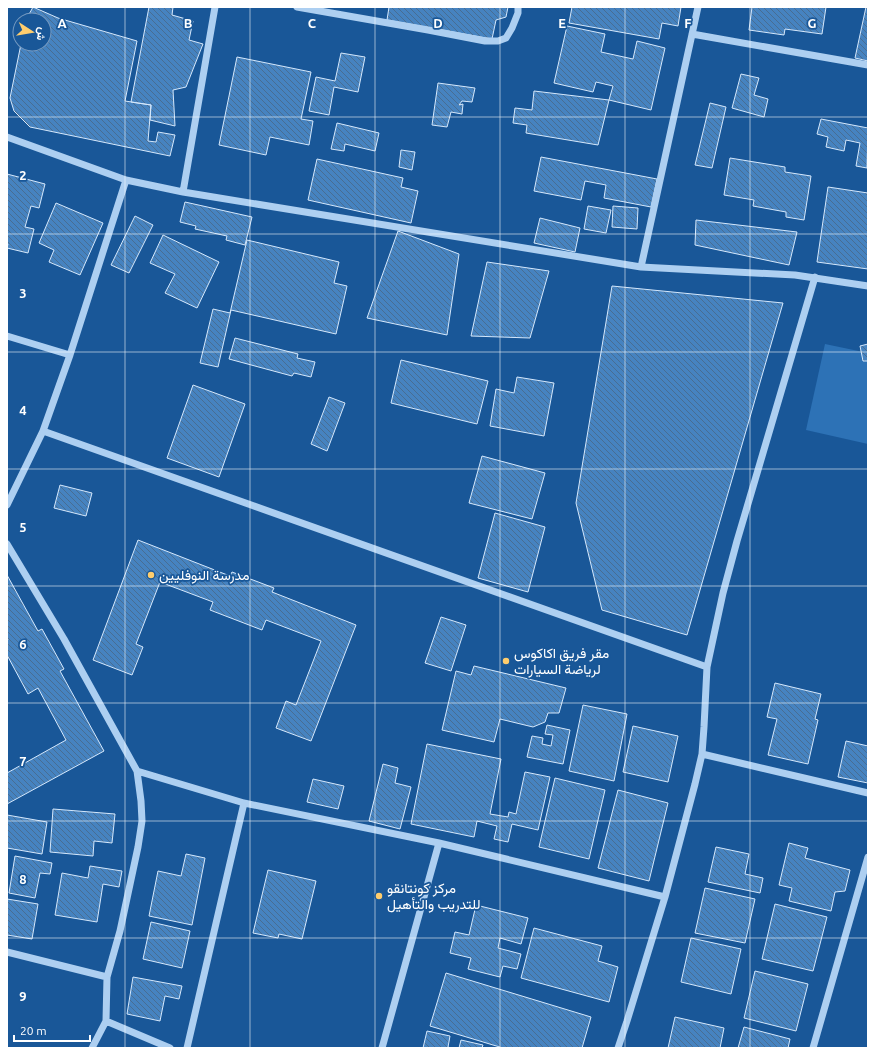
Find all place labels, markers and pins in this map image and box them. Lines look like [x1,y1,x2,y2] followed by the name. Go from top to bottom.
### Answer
[159,567,249,584] place label: مدرسة النوفليين
[146,570,156,580] marker: مدرسة النوفليين
[514,645,609,678] place label: مقر فريق اكاكوس لرياضة السيارات
[501,656,511,666] marker: مقر فريق اكاكوس لرياضة السيارات
[387,880,481,913] place label: مركز كونتانقو للتدريب والتأهيل
[374,891,384,901] marker: مركز كونتانقو للتدريب والتأهيل

